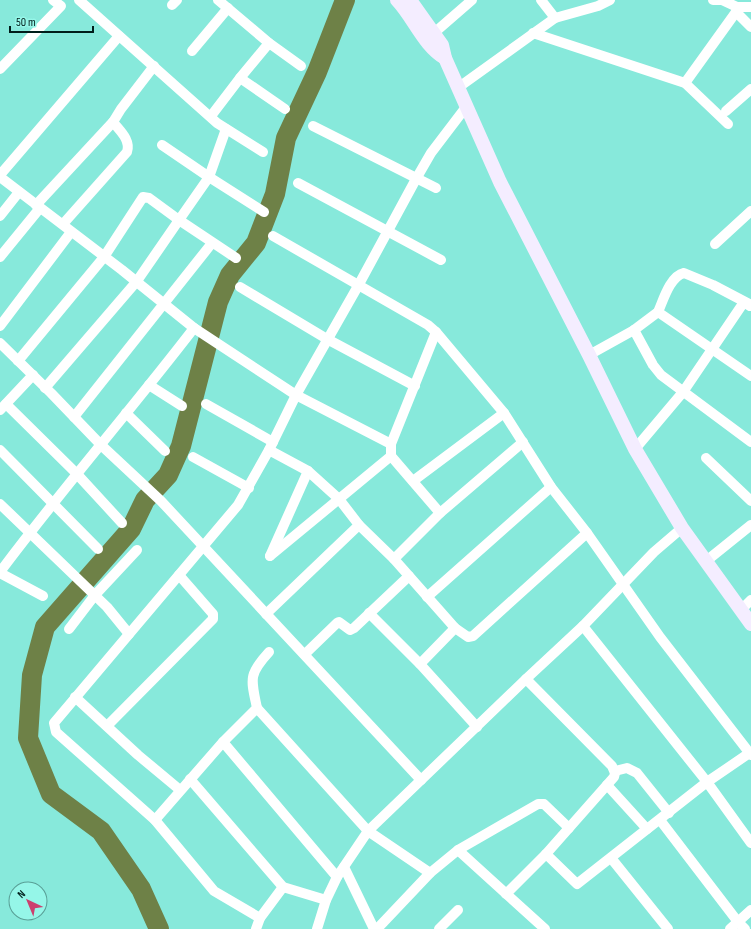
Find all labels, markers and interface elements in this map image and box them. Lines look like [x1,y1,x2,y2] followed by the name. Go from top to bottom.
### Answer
[10,8,93,34] scale bar
[16,15,36,30] text: 50 m
[8,881,48,921] north arrow
[15,887,28,901] text: N

